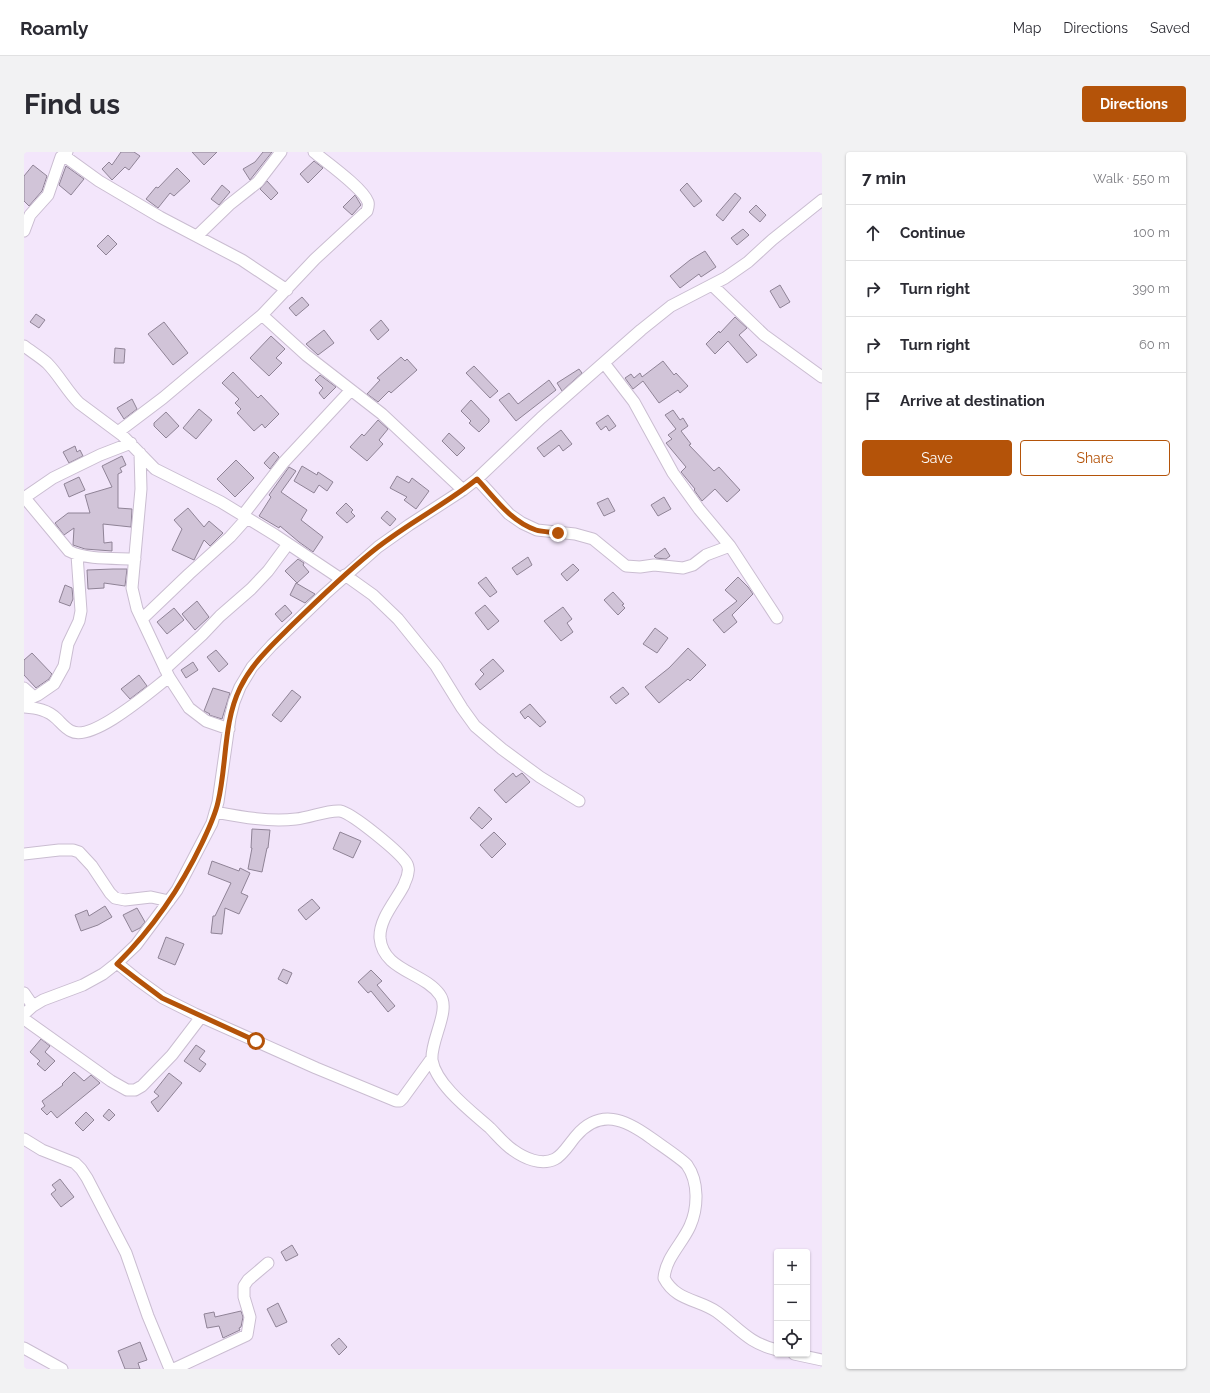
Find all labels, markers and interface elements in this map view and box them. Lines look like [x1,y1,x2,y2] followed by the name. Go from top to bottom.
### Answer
[20,17,88,39] text: Roamly
[1013,20,1041,36] text: Map
[1063,20,1128,36] text: Directions
[1150,20,1190,36] text: Saved
[1082,86,1186,122] button: Directions
[24,88,120,121] text: Find us
[862,168,906,188] text: 7 min
[1093,171,1170,186] text: Walk · 550 m
[862,222,884,244] icon: ahead
[900,224,965,242] text: Continue
[1133,225,1170,240] text: 100 m
[862,278,884,300] icon: right
[900,280,970,298] text: Turn right
[1132,281,1170,296] text: 390 m
[862,334,884,356] icon: right
[900,336,970,354] text: Turn right
[1139,337,1170,352] text: 60 m
[862,390,884,412] icon: arrive
[900,392,1045,410] text: Arrive at destination
[862,440,1012,476] button: Save
[1020,440,1170,476] button: Share
[549,524,567,542] route end
[247,1032,265,1050] route start
[774,1249,810,1357] map controls
[774,1249,810,1285] button: +
[774,1285,810,1321] button: −
[774,1321,810,1357] button: locate

